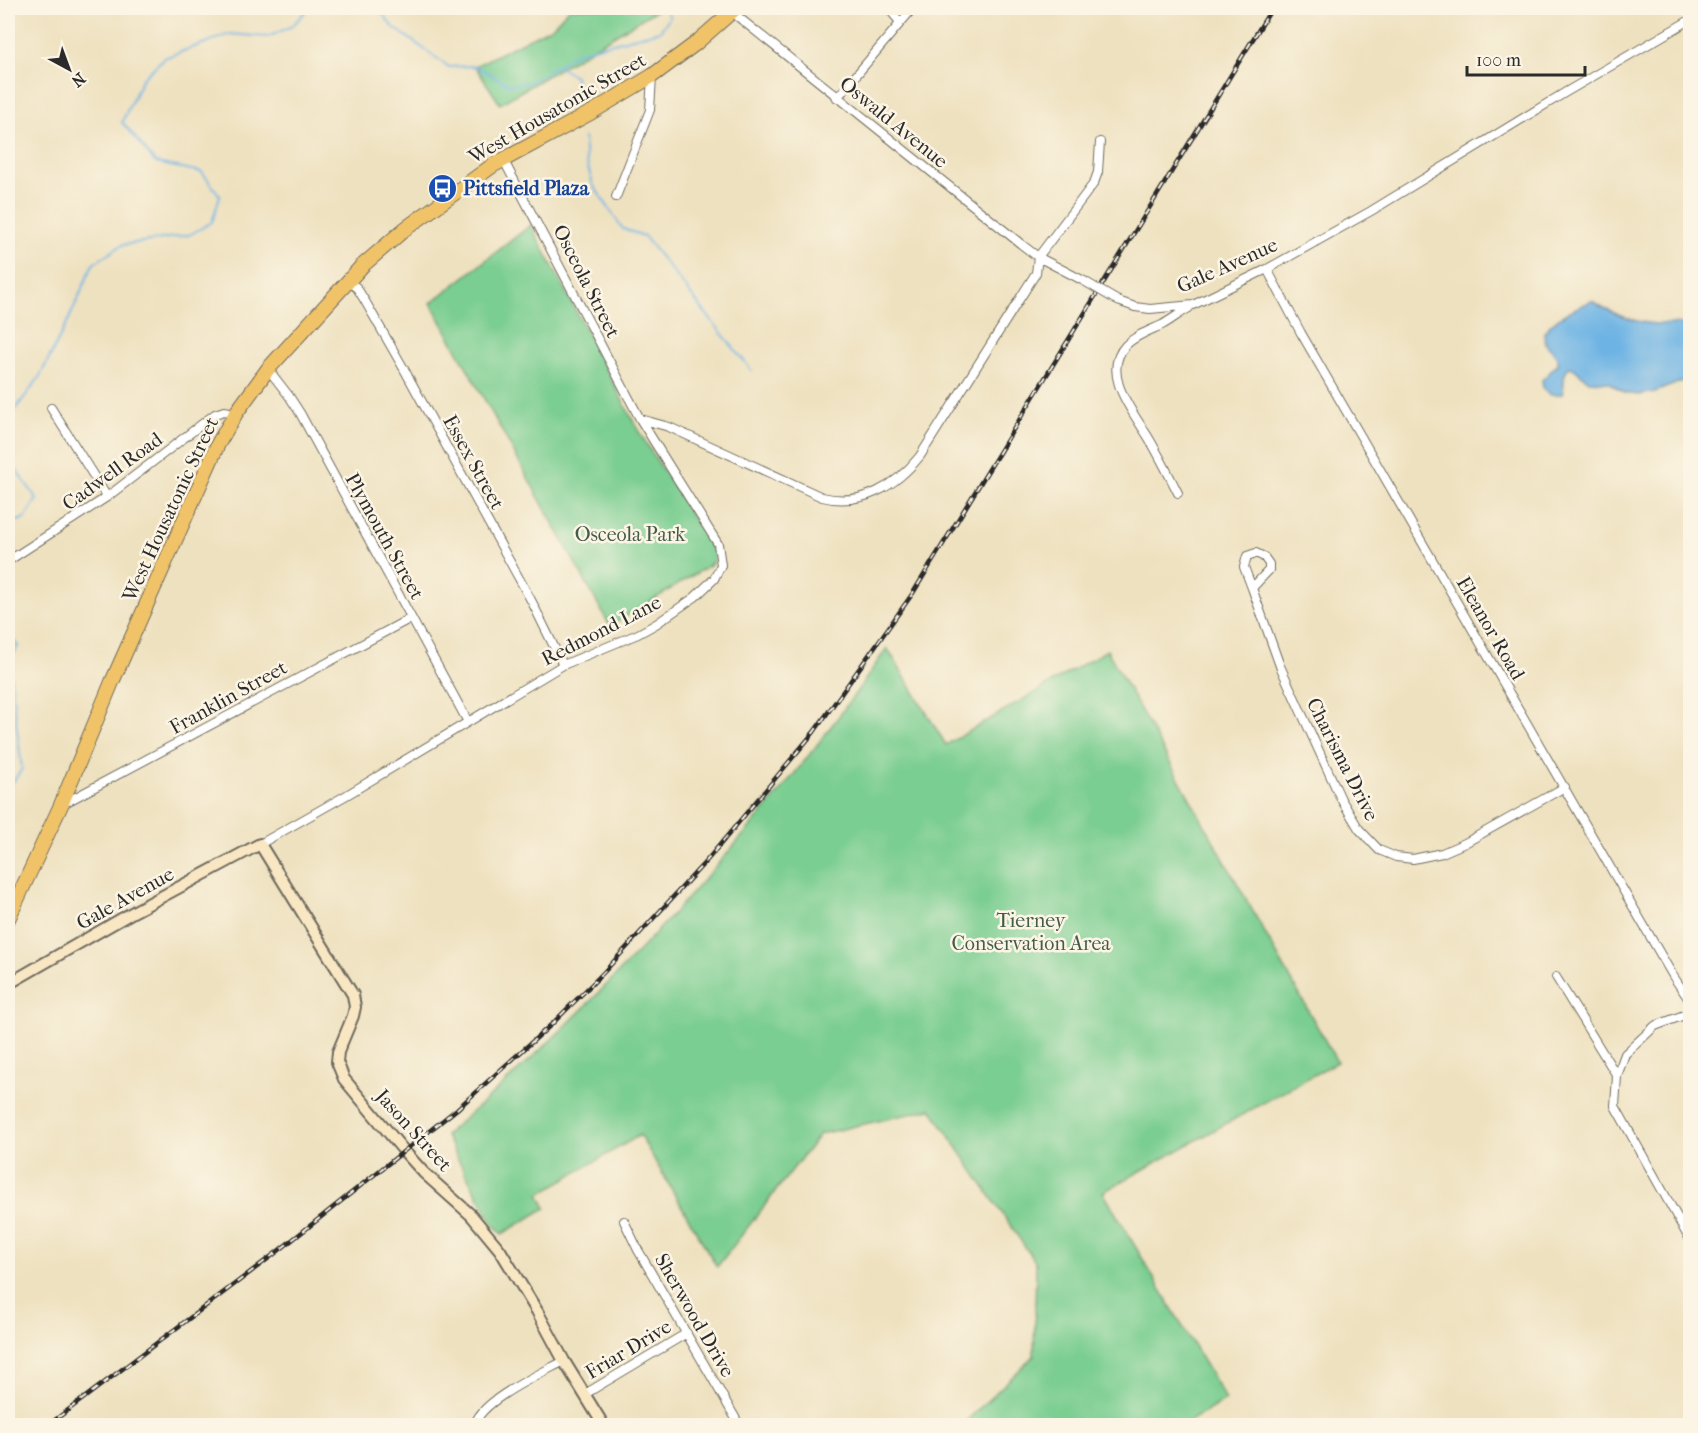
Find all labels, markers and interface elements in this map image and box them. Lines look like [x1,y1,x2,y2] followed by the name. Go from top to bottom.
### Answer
[39,39,99,99] north arrow
[1467,39,1586,77] scale bar
[464,48,650,169] street label: West Housatonic Street
[1476,50,1521,71] text: 100 m
[67,69,89,92] text: N
[835,72,952,173] street label: Oswald Avenue
[426,172,458,204] bus stop icon: Pittsfield Plaza
[463,177,590,200] place label: Pittsfield Plaza
[548,221,625,342] street label: Osceola Street
[1173,233,1281,298] street label: Gale Avenue
[438,411,509,513] street label: Essex Street
[117,413,223,606] street label: West Housatonic Street
[58,427,168,515] street label: Cadwell Road
[340,469,429,603] street label: Plymouth Street
[575,523,686,546] park label: Osceola Park
[1452,572,1530,685] street label: Eleanor Road
[538,590,665,670] street label: Redmond Lane
[166,656,291,739] street label: Franklin Street
[1302,694,1383,825] street label: Charisma Drive
[73,862,178,935] street label: Gale Avenue
[951,909,1111,955] park label: Tierney Conservation Area
[369,1083,456,1176] street label: Jason Street
[650,1249,739,1381] street label: Sherwood Drive
[581,1315,675,1384] street label: Friar Drive

